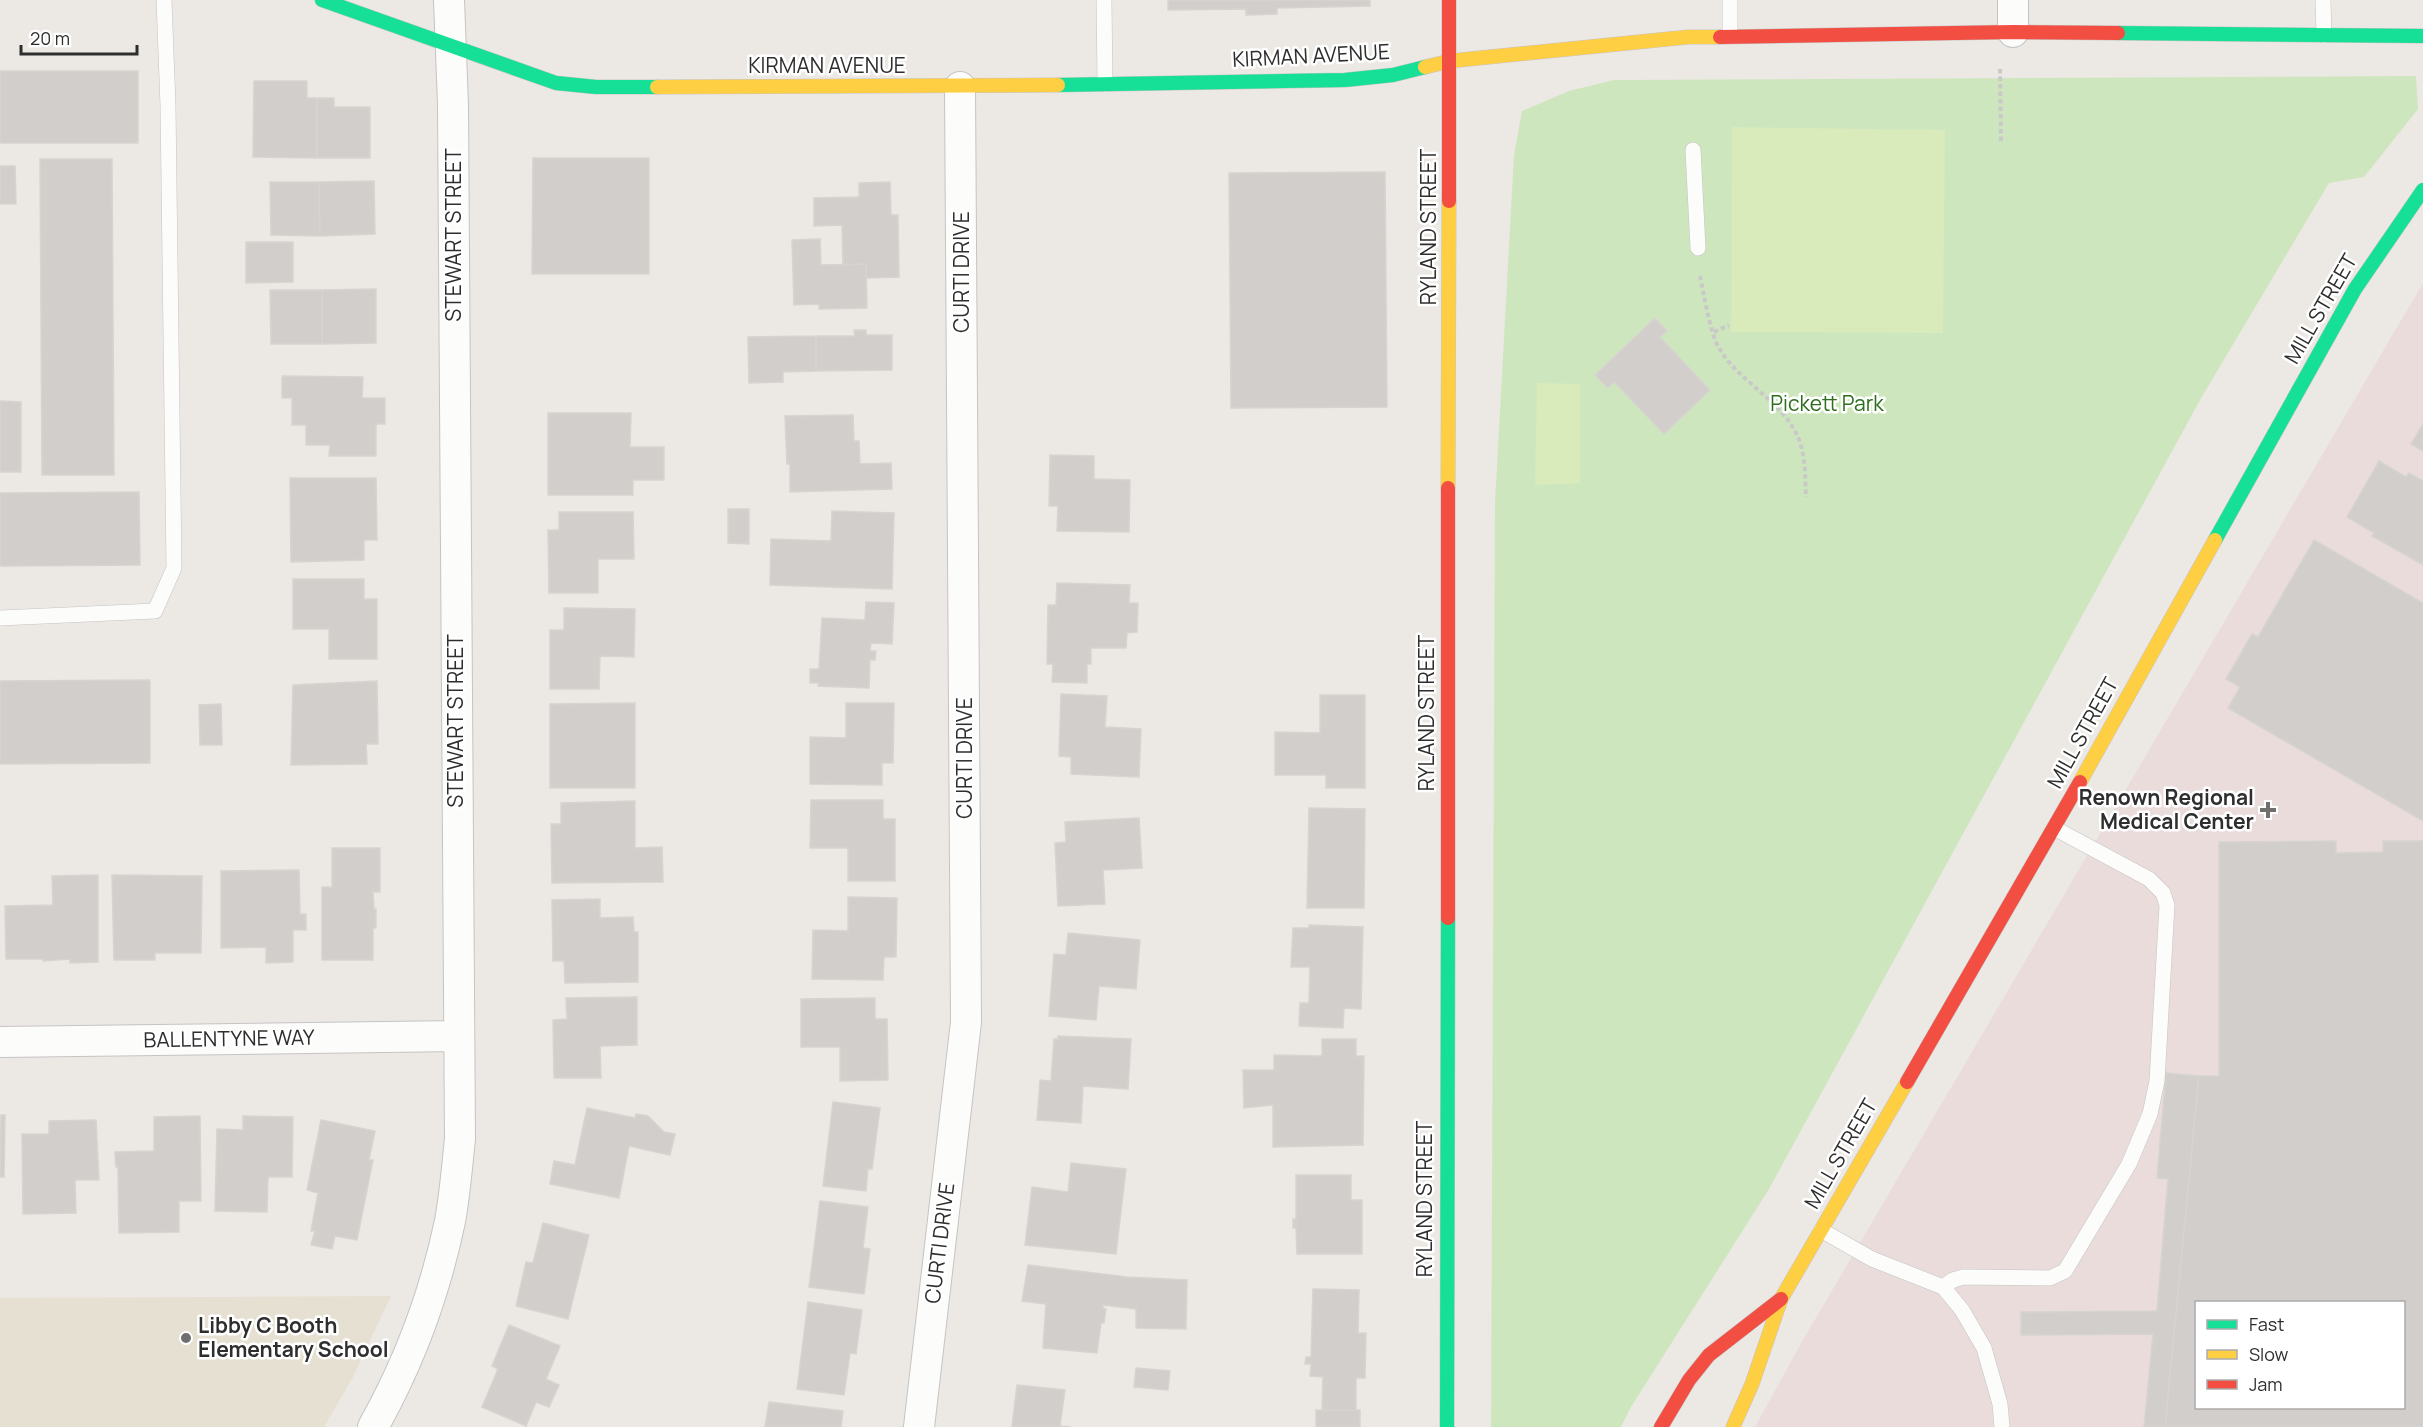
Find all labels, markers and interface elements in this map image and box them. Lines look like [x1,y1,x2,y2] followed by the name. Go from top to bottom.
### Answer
[21,18,136,56] scale bar
[30,26,70,50] text: 20 m
[1231,37,1390,73] street label: KIRMAN AVENUE
[748,51,906,79] street label: KIRMAN AVENUE
[439,148,467,322] street label: STEWART STREET
[1414,148,1442,305] street label: RYLAND STREET
[947,211,975,333] street label: CURTI DRIVE
[2277,248,2363,368] street label: MILL STREET
[1770,389,1884,417] park label: Pickett Park
[441,634,469,808] street label: STEWART STREET
[1412,634,1440,791] street label: RYLAND STREET
[2040,672,2124,793] street label: MILL STREET
[950,697,978,819] street label: CURTI DRIVE
[2079,783,2254,835] place label: Renown Regional Medical Center
[2259,801,2277,819] marker: Renown Regional Medical Center
[143,1023,315,1053] street label: BALLENTYNE WAY
[1797,1093,1883,1213] street label: MILL STREET
[1410,1120,1438,1277] street label: RYLAND STREET
[918,1181,960,1305] street label: CURTI DRIVE
[2195,1301,2405,1409] legend
[198,1311,389,1363] place label: Libby C Booth Elementary School
[2249,1312,2284,1336] text: Fast
[179,1331,193,1345] marker: Libby C Booth Elementary School
[2249,1342,2289,1366] text: Slow
[2249,1372,2283,1396] text: Jam

